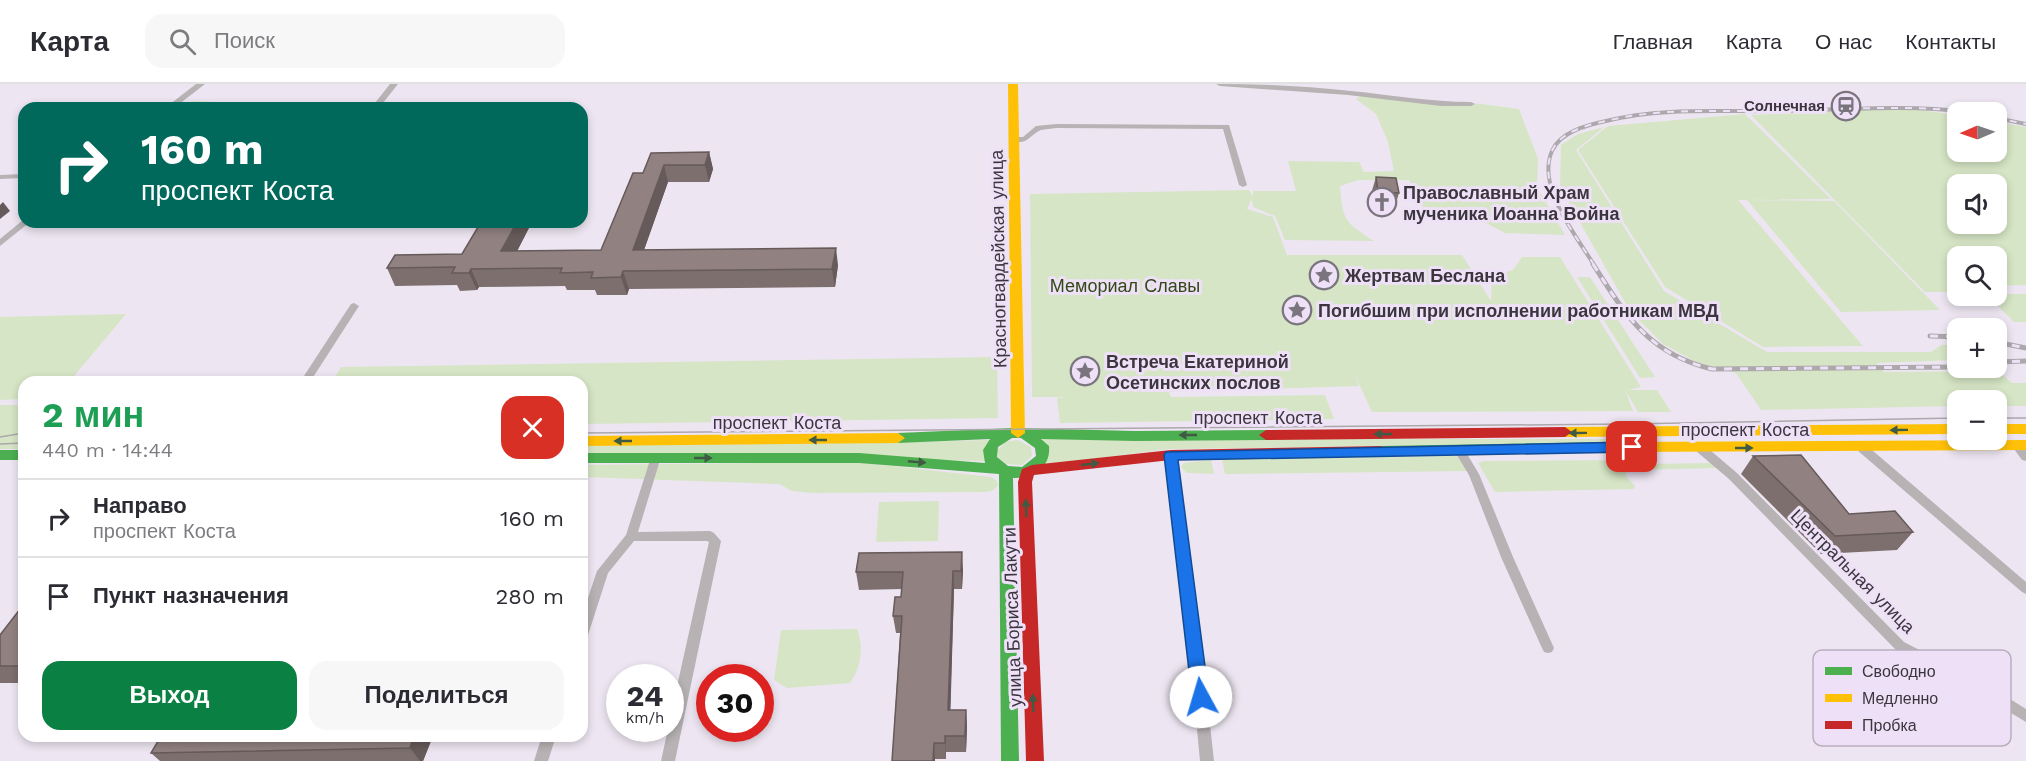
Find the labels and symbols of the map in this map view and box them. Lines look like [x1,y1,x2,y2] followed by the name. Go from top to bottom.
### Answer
[1830,90,1862,122] station icon: Солнечная
[1744,97,1825,115] place label: Солнечная
[1947,102,2007,162] north arrow
[986,149,1010,368] street label: Красногвардейская улица
[1403,182,1620,224] place label: Православный Храм мученика Иоанна Война
[1366,186,1398,218] church icon: Православный Храм мученика Иоанна Война
[1308,259,1340,291] place icon: Жертвам Беслана
[1344,265,1506,286] place label: Жертвам Беслана
[1050,275,1200,296] park label: Мемориал Славы
[1281,294,1313,326] place icon: Погибшим при исполнении работникам МВД
[1318,300,1719,321] place label: Погибшим при исполнении работникам МВД
[1106,351,1289,393] place label: Встреча Екатериной Осетинских послов
[1069,355,1101,387] place icon: Встреча Екатериной Осетинских послов
[1194,407,1323,428] street label: проспект Коста
[713,412,842,433] street label: проспект Коста
[1681,419,1810,440] street label: проспект Коста
[1606,421,1657,472] pin
[1890,425,1909,435] one-way arrow
[1569,428,1588,437] one-way arrow
[1374,429,1393,439] one-way arrow
[1179,431,1198,440] one-way arrow
[808,435,827,445] one-way arrow
[613,436,632,446] one-way arrow
[1734,443,1753,453] one-way arrow
[694,453,713,463] one-way arrow
[908,458,927,467] one-way arrow
[1081,459,1100,469] one-way arrow
[1022,498,1031,517] one-way arrow
[1787,505,1920,638] street label: Центральная улица
[998,527,1026,707] street label: улица Бориса Лакути
[1813,650,2011,746] legend
[1862,662,1936,681] text: Свободно
[696,664,774,742] speed limit sign: 30
[1169,665,1233,729] position arrow
[1862,689,1938,708] text: Медленно
[1029,693,1038,712] one-way arrow
[1862,716,1917,735] text: Пробка

